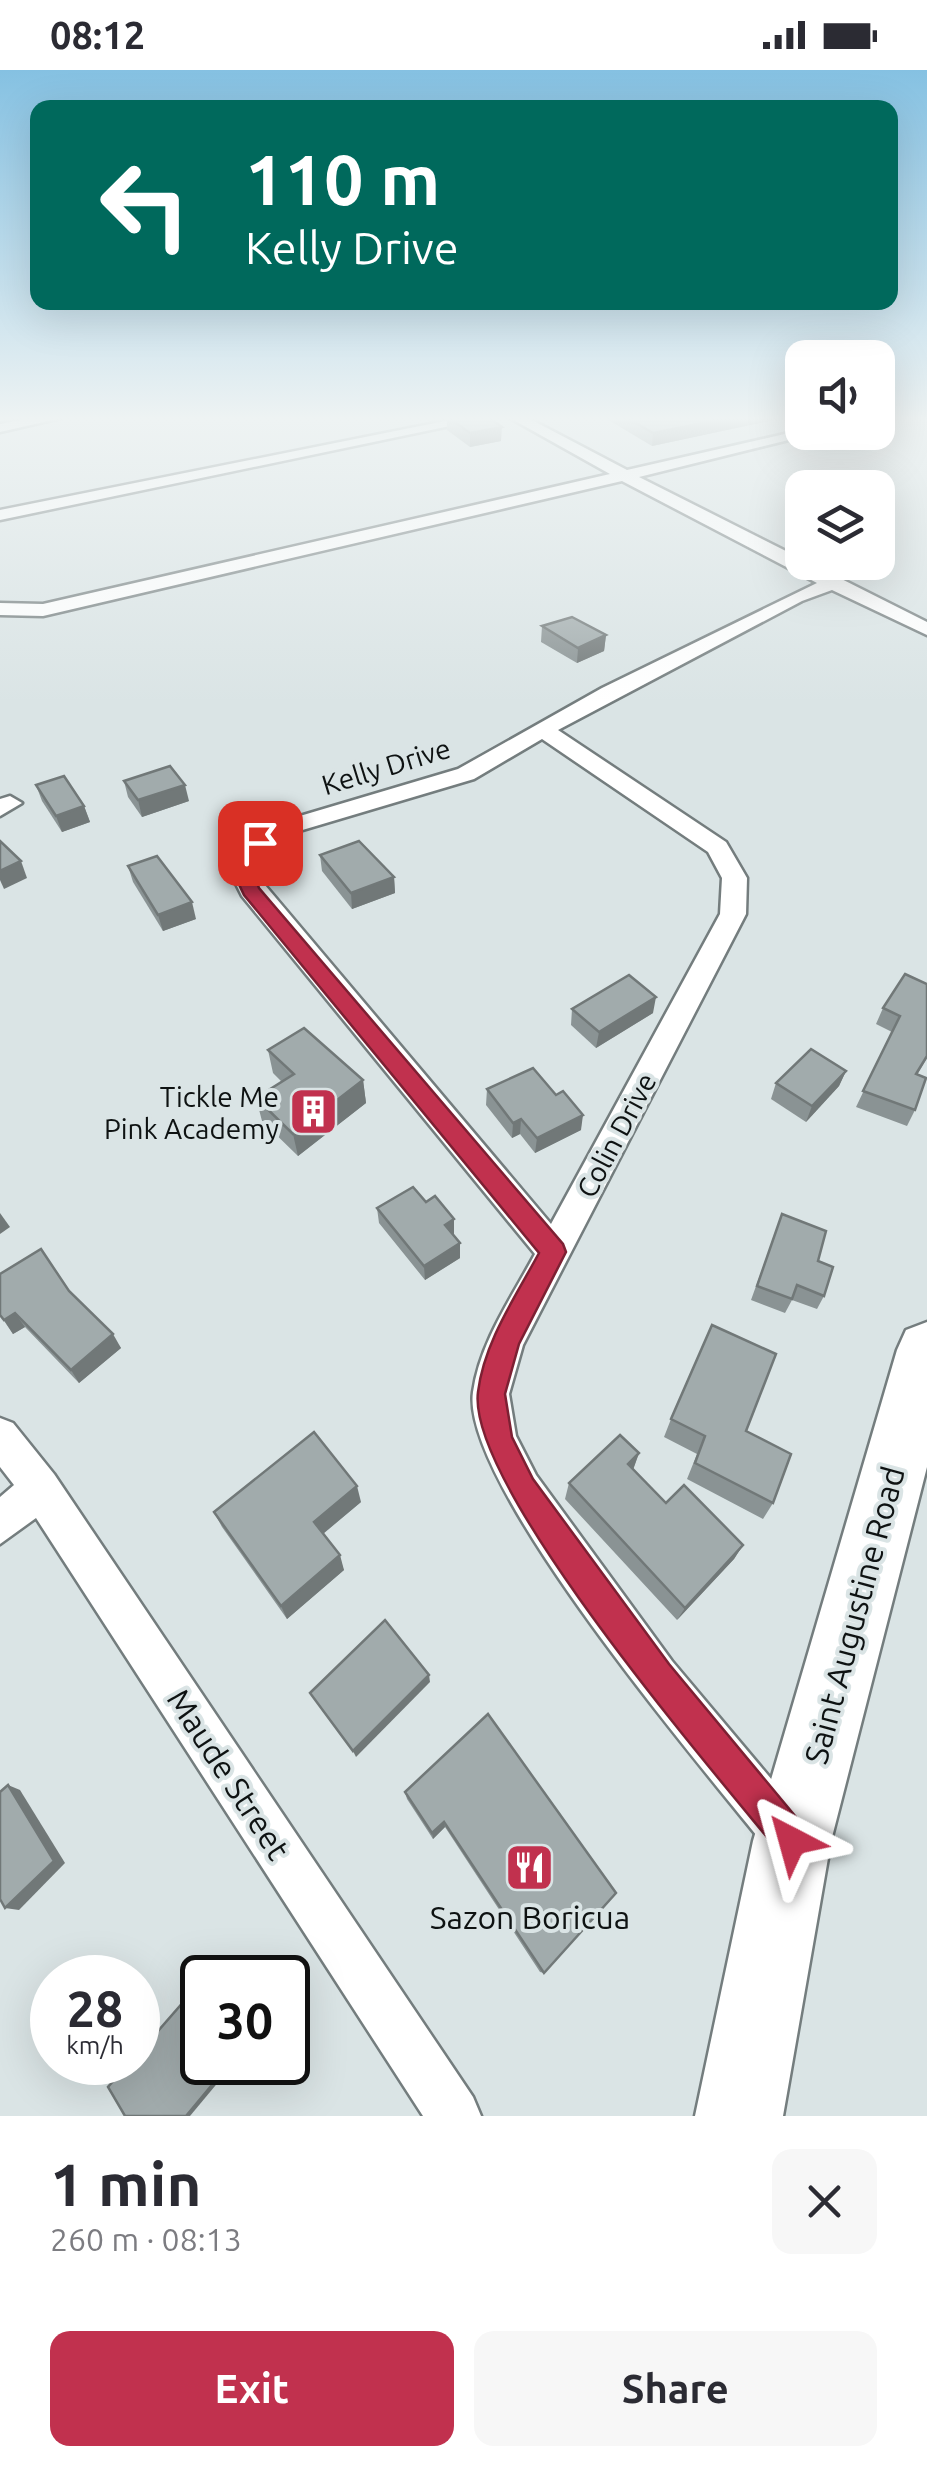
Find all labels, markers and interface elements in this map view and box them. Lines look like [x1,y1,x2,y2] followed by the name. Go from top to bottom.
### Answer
[50,14,145,56] text: 08:12
[80,140,210,270] icon: left
[245,140,440,218] text: 110 m
[245,222,459,273] text: Kelly Drive
[785,340,895,580] map controls
[785,340,895,450] button: sound
[785,470,895,580] button: layers
[318,732,454,800] street label: Kelly Drive
[218,801,303,886] pin
[233,816,288,871] icon: arrive
[570,1068,662,1202] street label: Colin Drive
[104,1081,279,1144] place label: Tickle Me Pink Academy
[288,1086,340,1138] building icon: Tickle Me Pink Academy
[797,1462,911,1768] street label: Saint Augustine Road
[161,1682,298,1866] street label: Maude Street
[740,1789,844,1893] position arrow
[504,1841,556,1893] restaurant icon: Sazon Boricua
[430,1899,630,1935] place label: Sazon Boricua
[180,1955,310,2085] speed limit sign: 30
[67,1980,123,2036] text: 28
[66,2031,124,2059] text: km/h
[772,2149,877,2254] button: close
[50,2150,202,2217] text: 1 min
[50,2221,242,2257] text: 260 m · 08:13
[50,2331,454,2446] button: Exit
[474,2331,877,2446] button: Share

